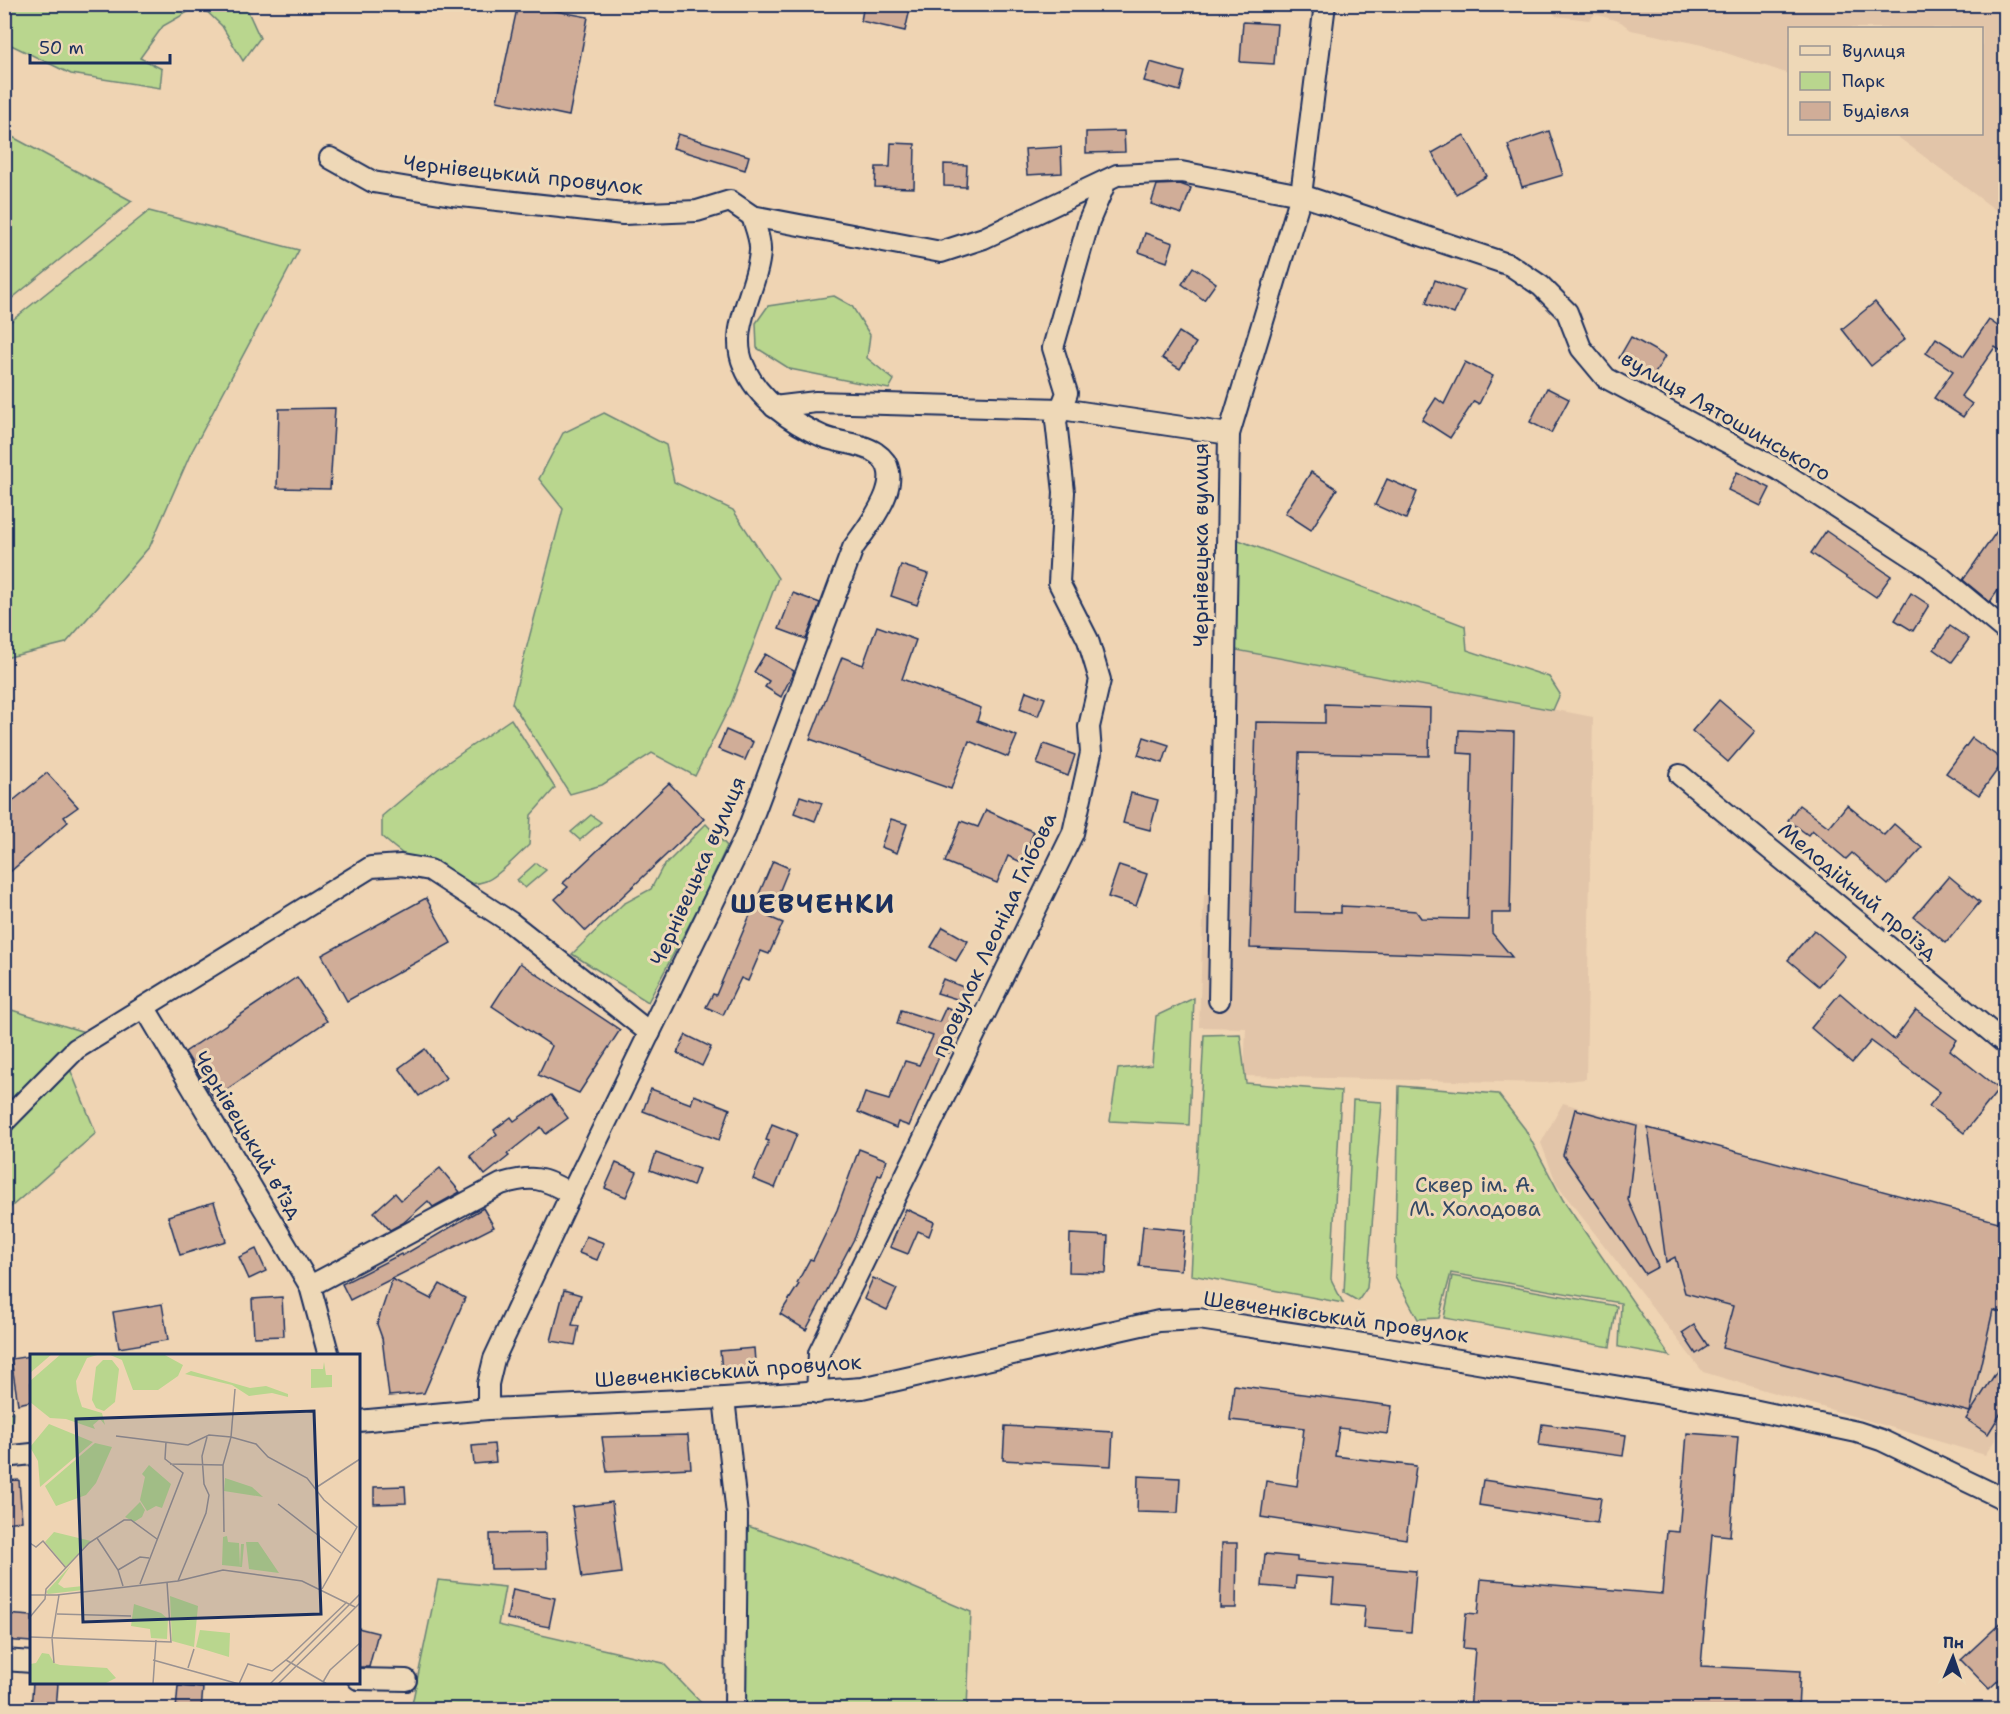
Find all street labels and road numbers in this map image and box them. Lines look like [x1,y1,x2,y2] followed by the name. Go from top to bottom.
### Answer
[402,148,644,202] street label: Чернівецький провулок
[1616,344,1836,488] street label: вулиця Лятошинського
[1187,443,1215,647] street label: Чернівецька вулиця
[644,772,752,970] street label: Чернівецька вулиця
[925,808,1063,1062] street label: провулок Леоніда Глібова
[1772,816,1944,966] street label: Мелодійний проїзд
[187,1046,309,1224] street label: Чернівецький вʼїзд
[1202,1285,1470,1349] street label: Шевченківський провулок
[594,1348,862,1394] street label: Шевченківський провулок

